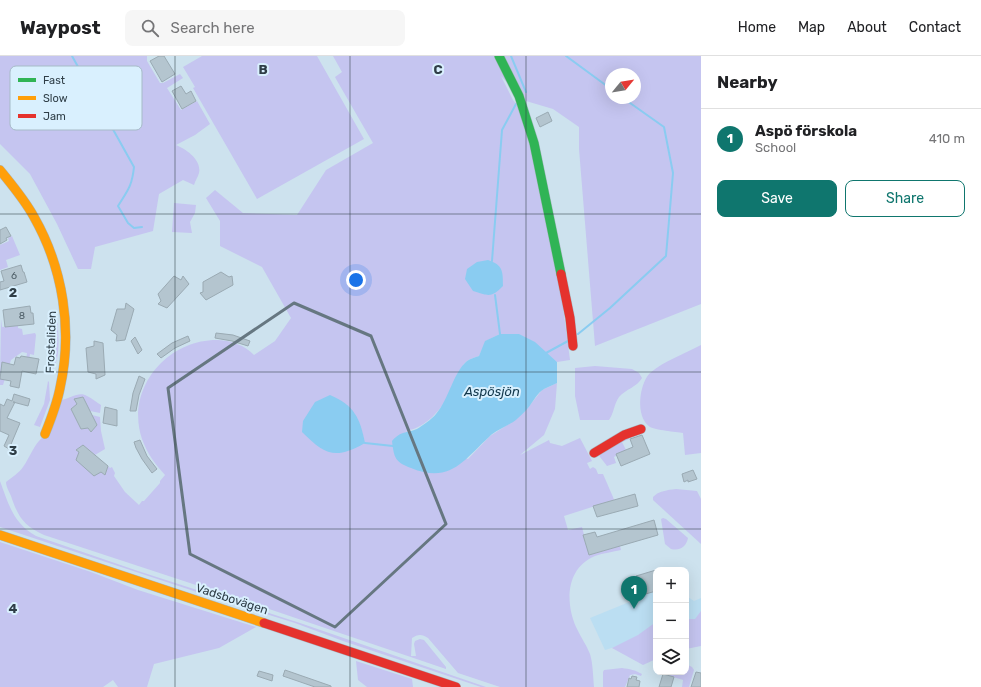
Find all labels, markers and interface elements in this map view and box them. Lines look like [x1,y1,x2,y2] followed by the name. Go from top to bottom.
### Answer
[125,10,405,46] search box
[20,16,101,39] text: Waypost
[139,17,161,39] icon: search
[171,19,255,37] text: Search here
[738,19,776,36] text: Home
[798,19,825,36] text: Map
[847,19,887,36] text: About
[909,19,961,36] text: Contact
[258,62,268,77] text: B
[433,62,443,77] text: C
[10,66,142,130] legend
[605,68,641,104] north arrow
[717,72,778,92] text: Nearby
[43,74,66,87] text: Fast
[43,92,68,105] text: Slow
[43,110,66,123] text: Jam
[755,122,857,140] text: Aspö förskola
[727,131,733,146] text: 1
[929,131,965,146] text: 410 m
[755,140,796,155] text: School
[717,180,837,217] button: Save
[845,180,965,217] button: Share
[11,270,17,282] house number: 6
[346,270,366,290] your location
[9,285,17,300] text: 2
[19,310,25,322] house number: 8
[43,310,59,374] street label: Frostaliden
[463,384,520,399] water label: Aspösjön
[9,443,18,458] text: 3
[653,567,689,675] map controls
[653,567,689,603] button: +
[621,576,647,609] pin: 1
[194,581,270,617] street label: Vadsbovägen
[9,601,18,616] text: 4
[653,603,689,639] button: −
[653,639,689,675] button: layers

